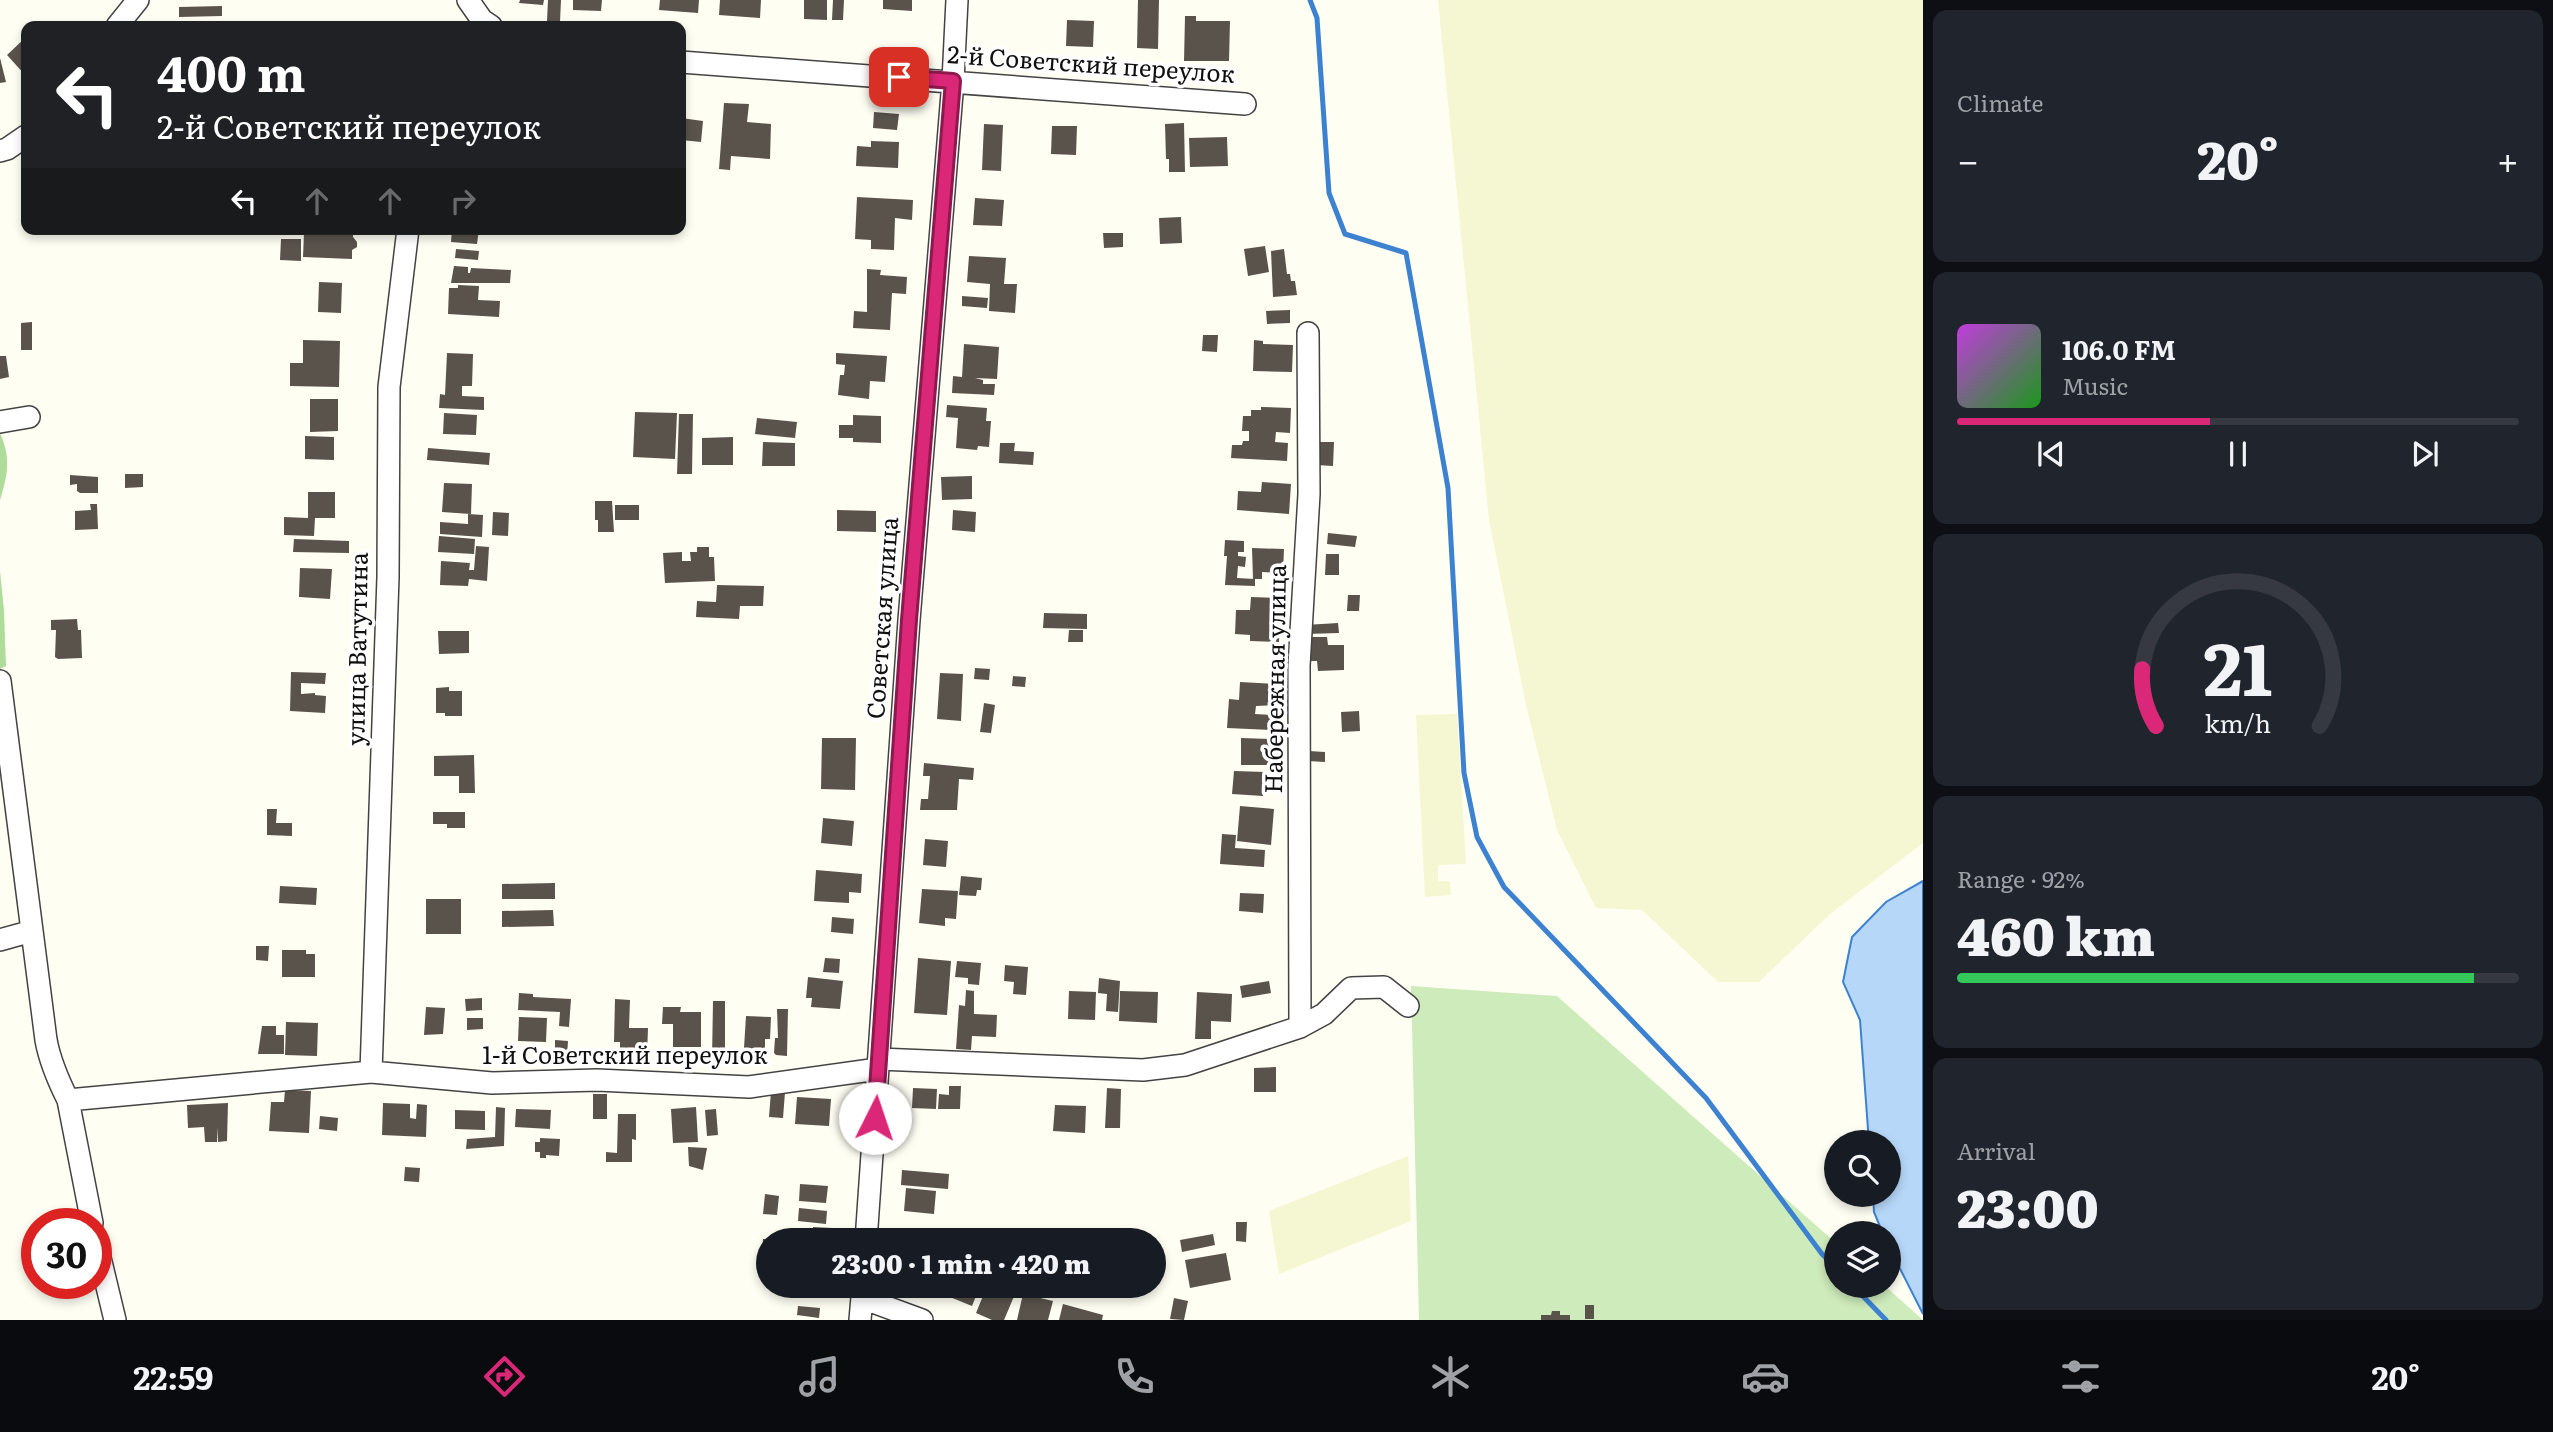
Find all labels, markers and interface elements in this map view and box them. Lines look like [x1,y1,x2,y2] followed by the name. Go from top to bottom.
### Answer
[157,34,306,107] text: 400 m
[946,35,1236,90] street label: 2-й Советский переулок
[869,47,929,107] pin
[42,49,133,140] icon: left
[880,58,918,96] icon: arrive
[1957,85,2043,119] text: Climate
[157,101,541,149] text: 2-й Советский переулок
[2197,119,2279,196] text: 20°
[1957,130,1979,187] text: −
[2497,130,2519,187] text: +
[225,182,263,220] icon: left
[298,182,336,220] icon: ahead
[371,182,409,220] icon: ahead
[444,182,482,220] icon: right
[2062,329,2176,368] text: 106.0 FM
[2062,368,2128,402] text: Music
[2032,435,2070,473] icon: previous
[2219,435,2257,473] icon: pause
[2406,435,2444,473] icon: next
[856,516,905,720] street label: Советская улица
[336,552,375,746] street label: улица Ватутина
[1254,564,1293,794] street label: Набережная улица
[2203,610,2273,718] text: 21
[2205,704,2271,741] text: km/h
[1957,861,2085,895] text: Range · 92%
[1957,895,2155,972] text: 460 km
[482,1036,768,1071] street label: 1-й Советский переулок
[838,1081,912,1155] position arrow
[1824,1130,1901,1298] map controls
[1824,1130,1901,1207] button: search
[1957,1133,2036,1167] text: Arrival
[1957,1167,2099,1244] text: 23:00
[21,1208,112,1299] speed limit sign: 30
[1824,1221,1901,1298] button: layers
[832,1243,1090,1282] text: 23:00 · 1 min · 420 m
[133,1352,214,1400] text: 22:59
[480,1352,529,1401] icon: directions
[795,1352,844,1401] icon: music
[1110,1352,1159,1401] icon: phone
[1426,1352,1475,1401] icon: climate
[1741,1352,1790,1401] icon: car
[2056,1352,2105,1401] icon: filters
[2371,1352,2420,1400] text: 20°

